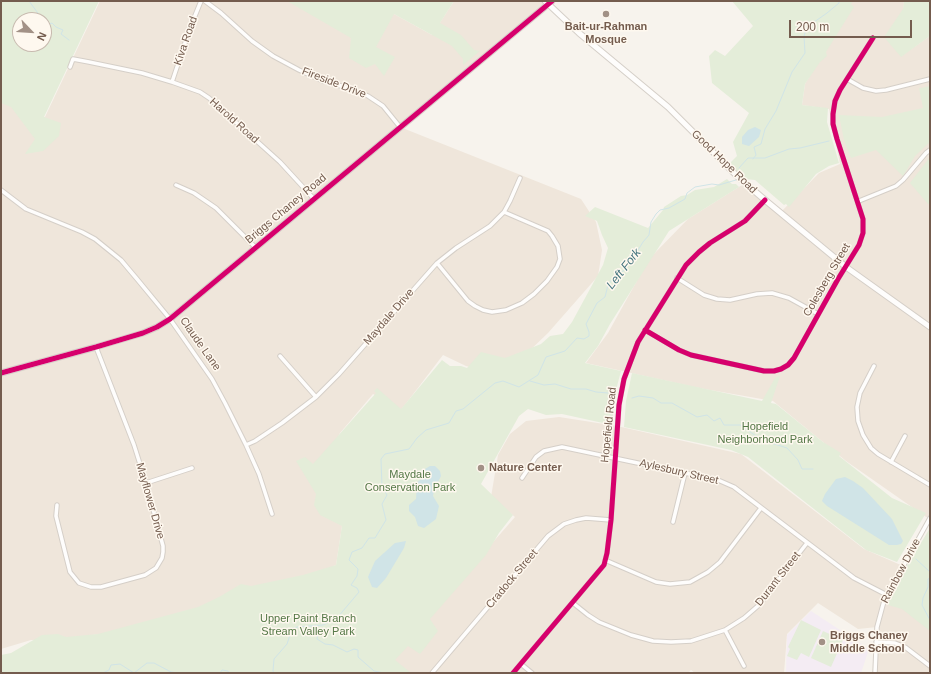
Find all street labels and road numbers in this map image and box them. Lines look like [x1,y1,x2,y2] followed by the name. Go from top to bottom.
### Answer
[171,15,201,67] street label: Kiva Road
[300,65,368,101] street label: Fireside Drive
[207,95,261,147] street label: Harold Road
[689,128,759,196] street label: Good Hope Road
[243,171,329,247] street label: Briggs Chaney Road
[801,241,853,319] street label: Colesberg Street
[361,286,417,348] street label: Maydale Drive
[177,315,223,373] street label: Claude Lane
[598,387,620,463] street label: Hopefield Road
[638,457,720,487] street label: Aylesbury Street
[133,461,167,541] street label: Mayflower Drive
[878,536,924,606] street label: Rainbow Drive
[483,547,541,611] street label: Cradock Street
[753,549,803,609] street label: Durant Street

